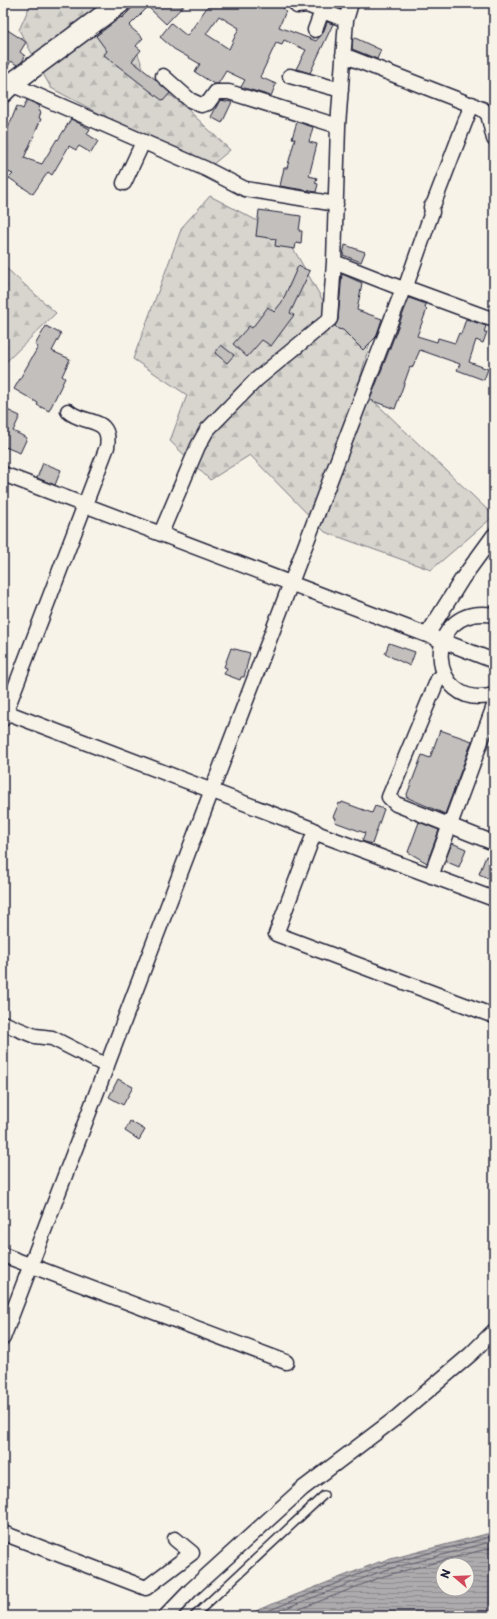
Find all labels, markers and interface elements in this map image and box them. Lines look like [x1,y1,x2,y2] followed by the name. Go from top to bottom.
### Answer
[435,1557,475,1597] north arrow
[436,1566,455,1580] text: N

